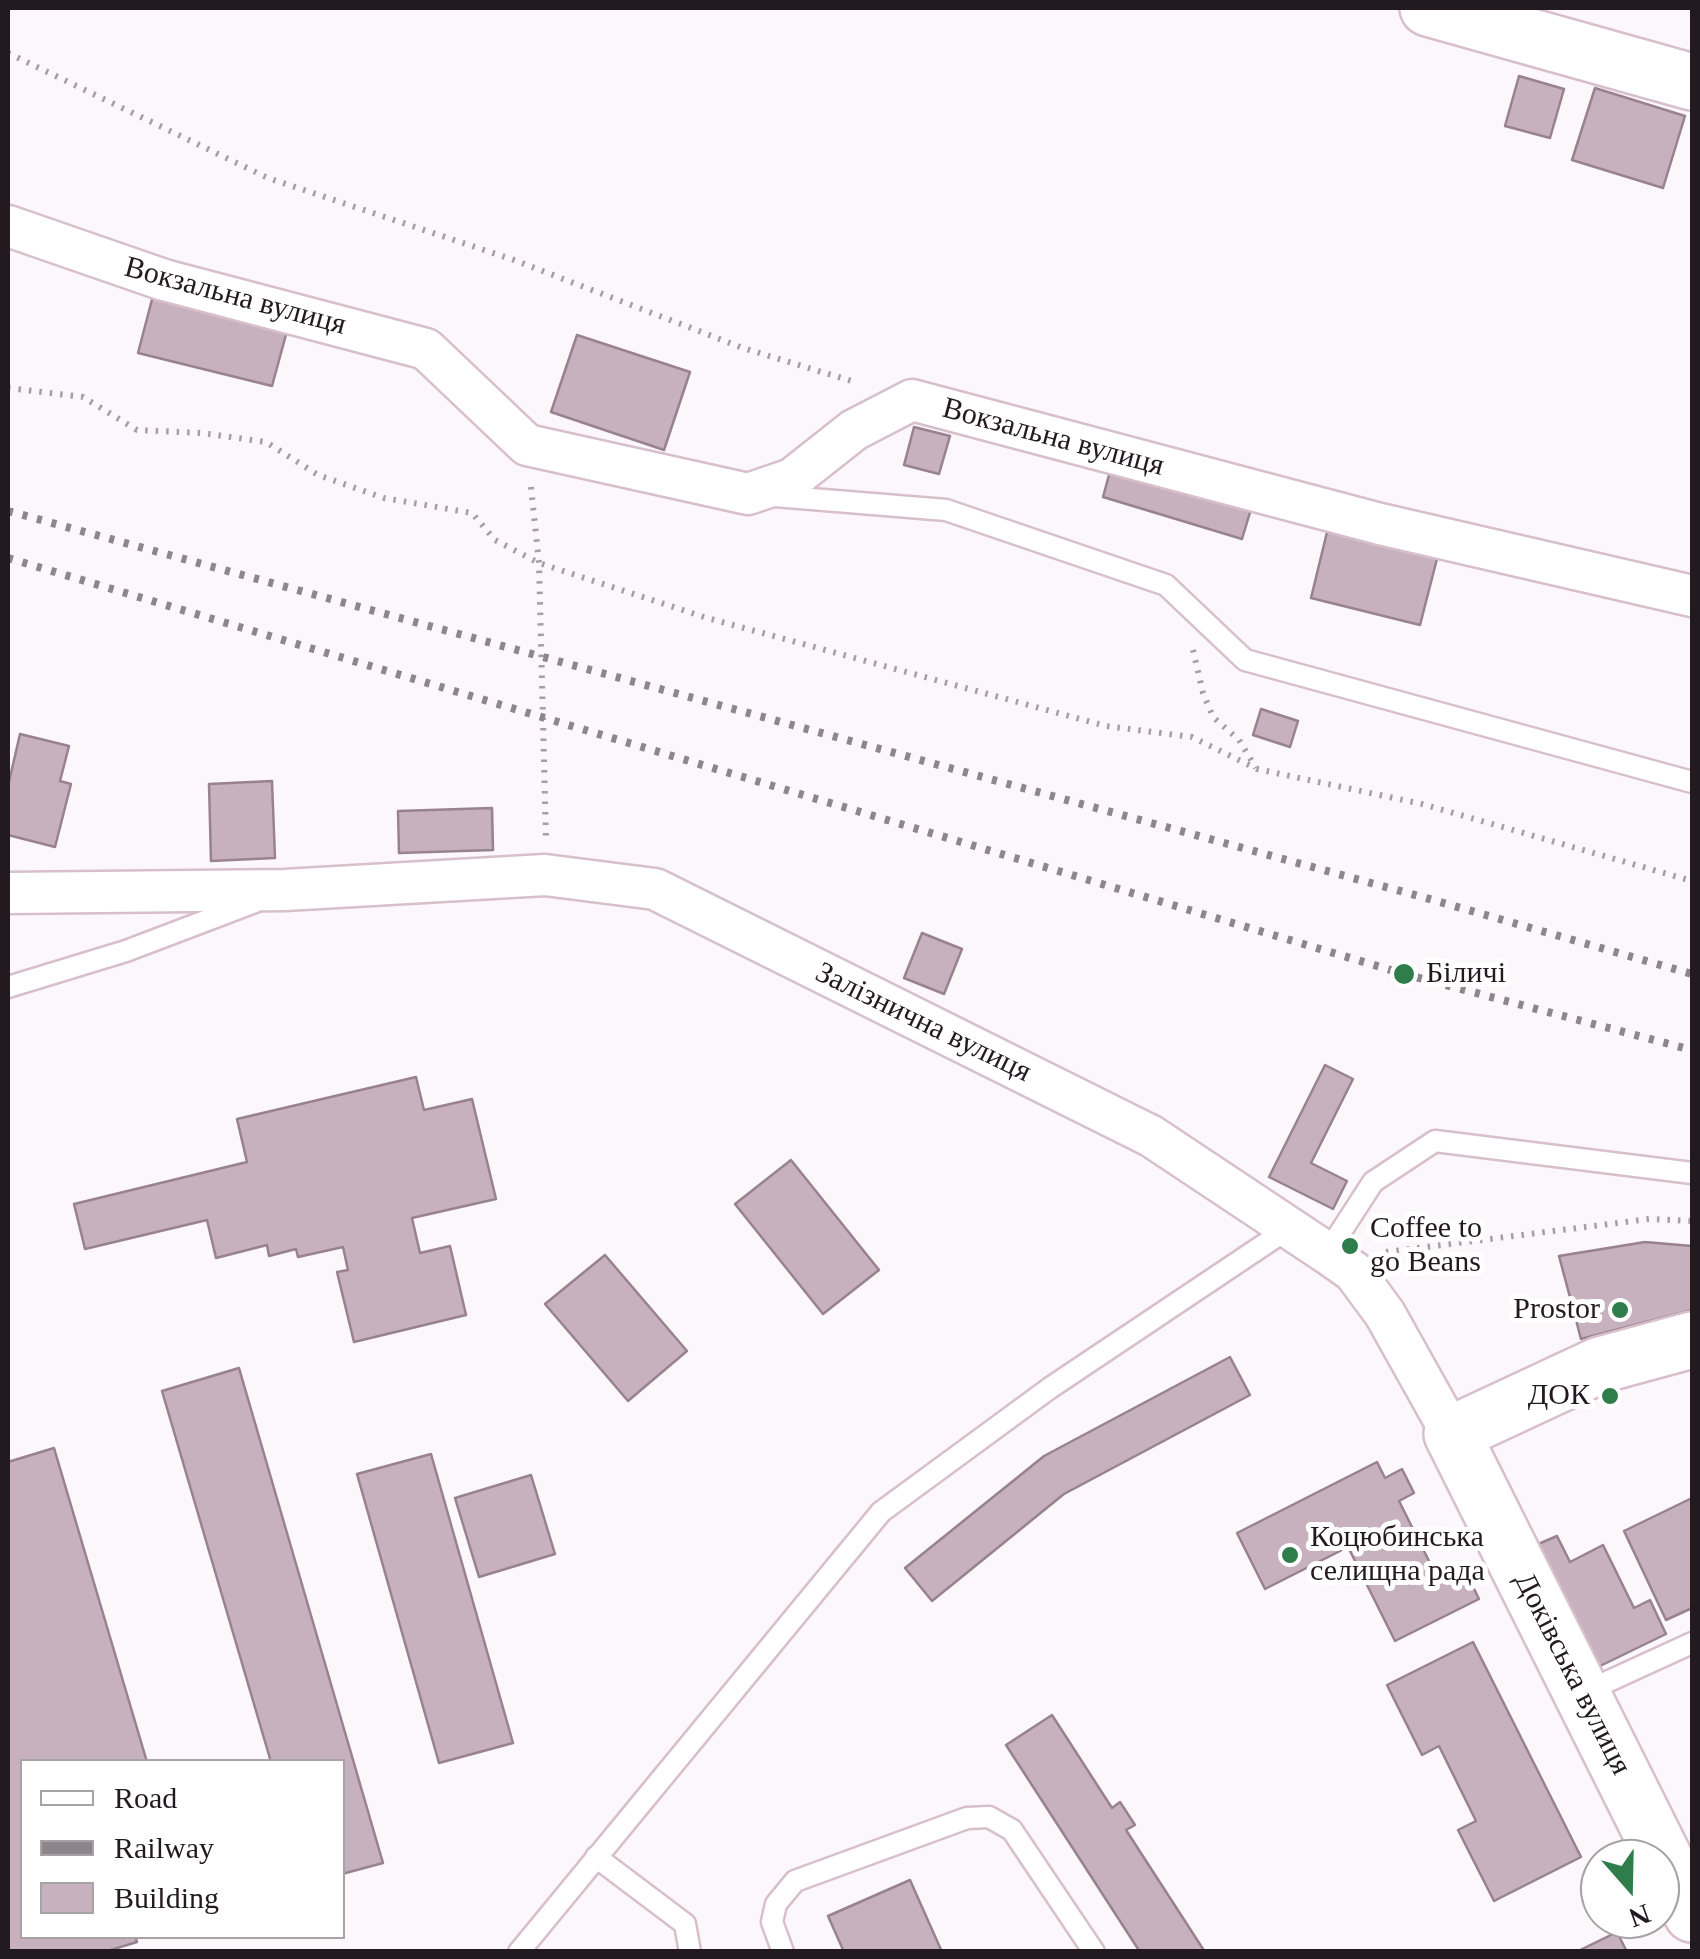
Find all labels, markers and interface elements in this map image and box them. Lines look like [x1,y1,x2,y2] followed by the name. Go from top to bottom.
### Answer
[120,250,350,344] street label: Вокзальна вулиця
[938,391,1168,485] street label: Вокзальна вулиця
[809,955,1037,1091] street label: Залізнична вулиця
[1426,956,1506,992] place label: Біличі
[1391,961,1417,987] marker: Біличі
[1370,1211,1482,1282] place label: Coffee to go Beans
[1339,1235,1361,1257] marker: Coffee to go Beans
[1513,1292,1600,1328] place label: Prostor
[1609,1299,1631,1321] marker: Prostor
[1528,1378,1590,1414] place label: ДОК
[1599,1385,1621,1407] marker: ДОК
[1310,1520,1485,1590] place label: Коцюбинська селищна рада
[1279,1544,1301,1566] marker: Коцюбинська селищна рада
[1506,1567,1638,1781] street label: Доківська вулиця
[20,1759,345,1939] legend
[114,1781,177,1814] text: Road
[114,1831,214,1864] text: Railway
[1580,1839,1680,1939] north arrow
[114,1881,219,1914] text: Building
[1625,1898,1655,1934] text: N

